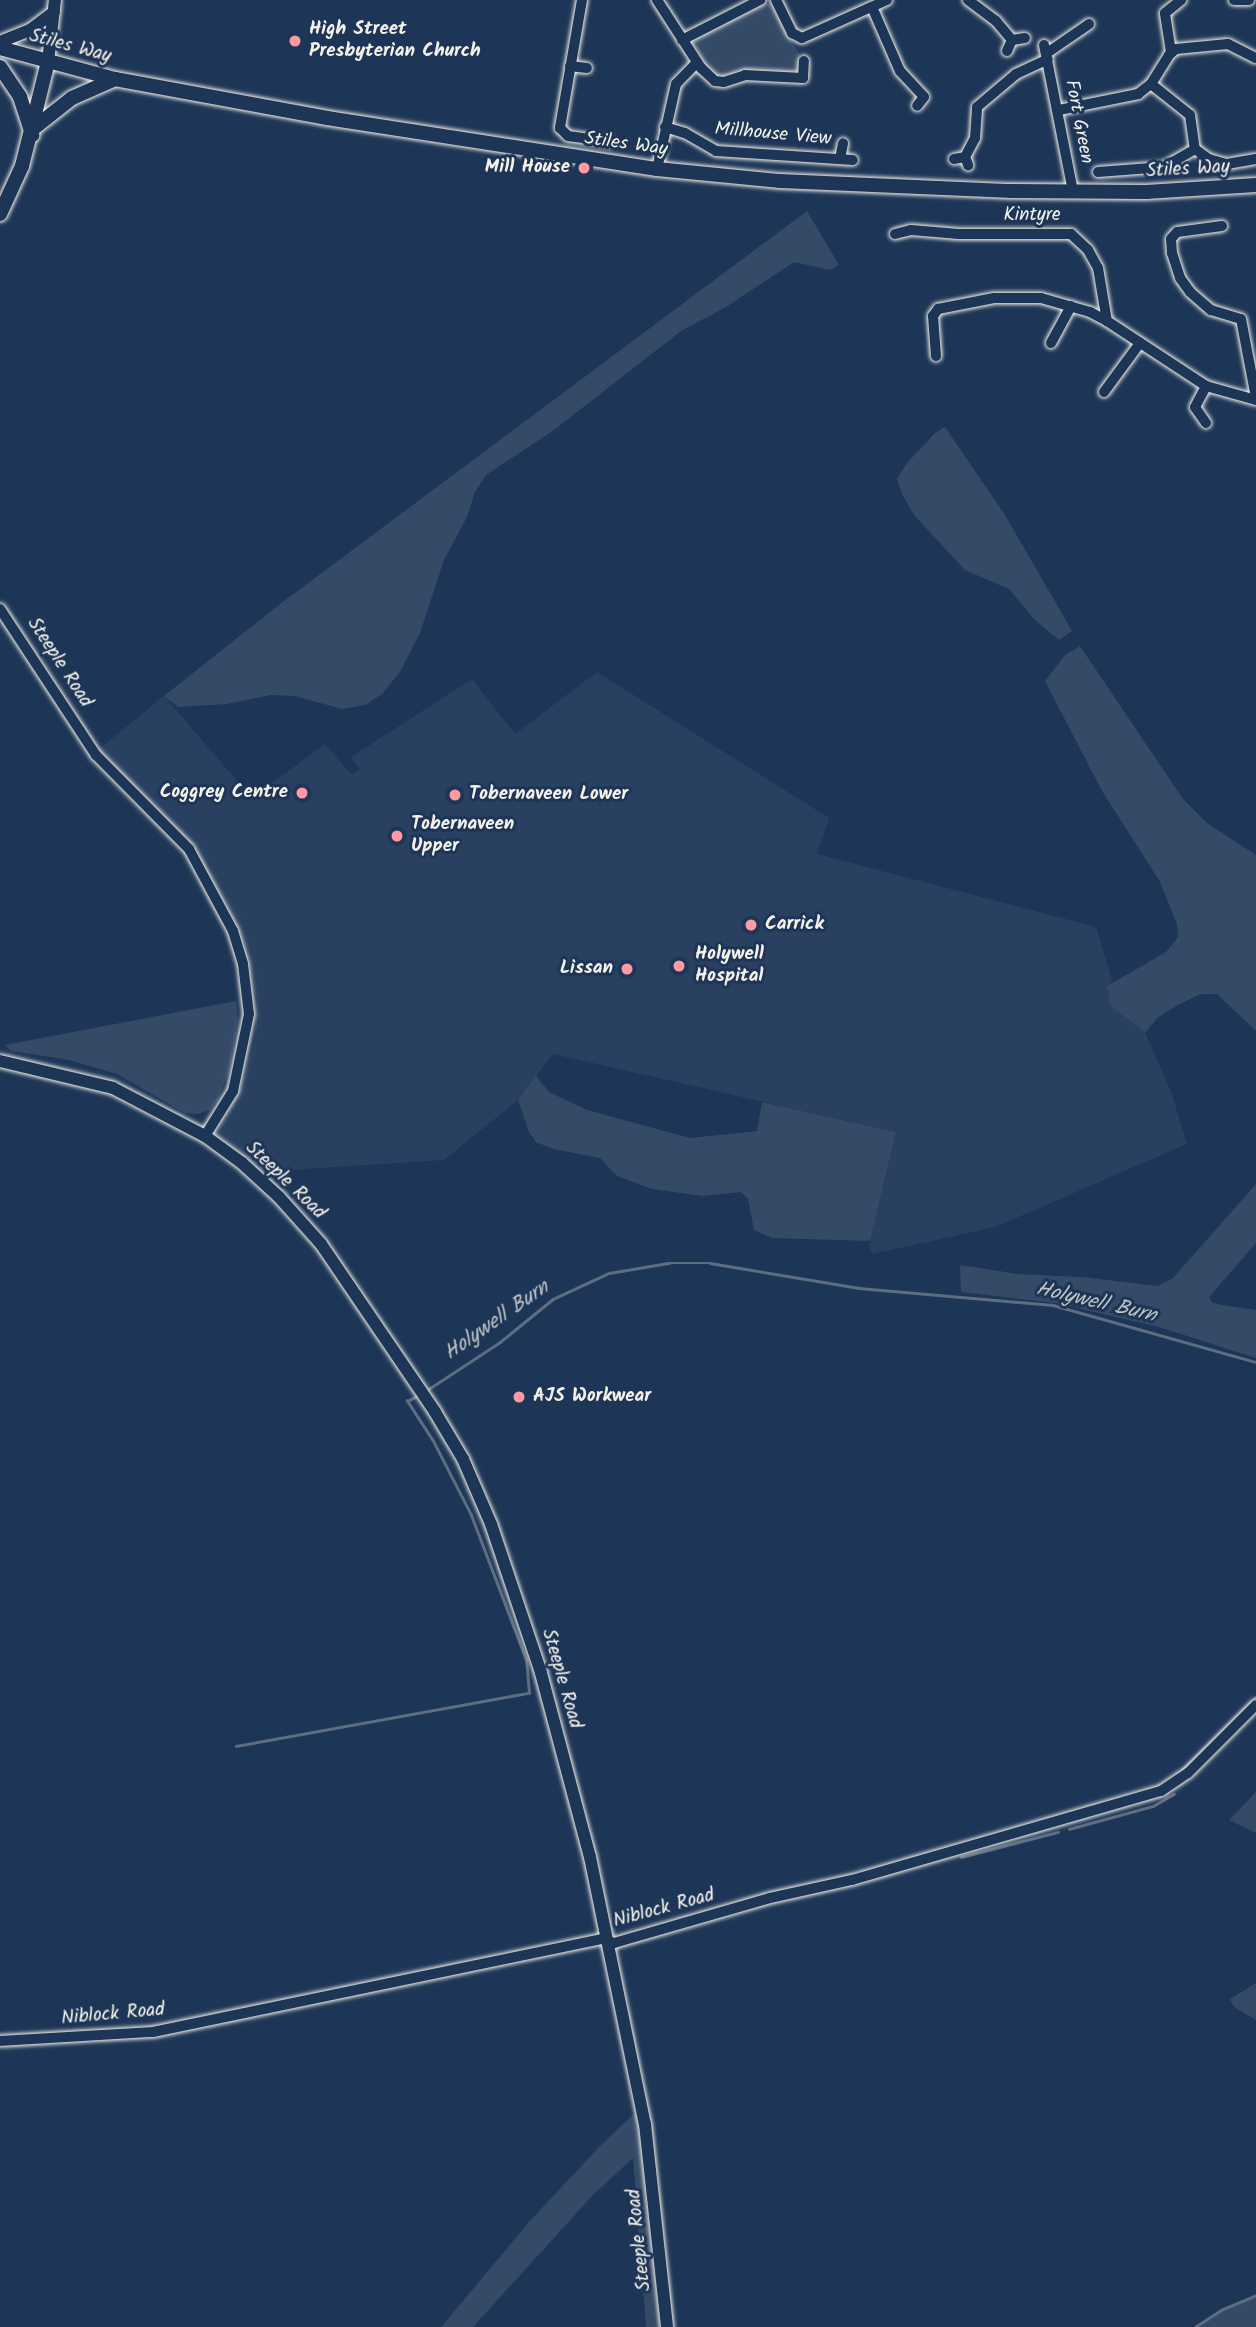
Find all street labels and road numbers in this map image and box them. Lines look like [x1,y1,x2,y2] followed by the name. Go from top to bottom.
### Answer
[27,25,113,69] street label: Stiles Way
[1059,78,1097,166] street label: Fort Green
[714,119,832,151] street label: Millhouse View
[583,128,669,162] street label: Stiles Way
[1146,156,1230,184] street label: Stiles Way
[1004,205,1060,227] street label: Kintyre
[22,614,96,712] street label: Steeple Road
[240,1137,330,1225] street label: Steeple Road
[536,1627,586,1731] street label: Steeple Road
[611,1885,717,1933] street label: Niblock Road
[60,1999,166,2031] street label: Niblock Road
[623,2188,657,2292] street label: Steeple Road

